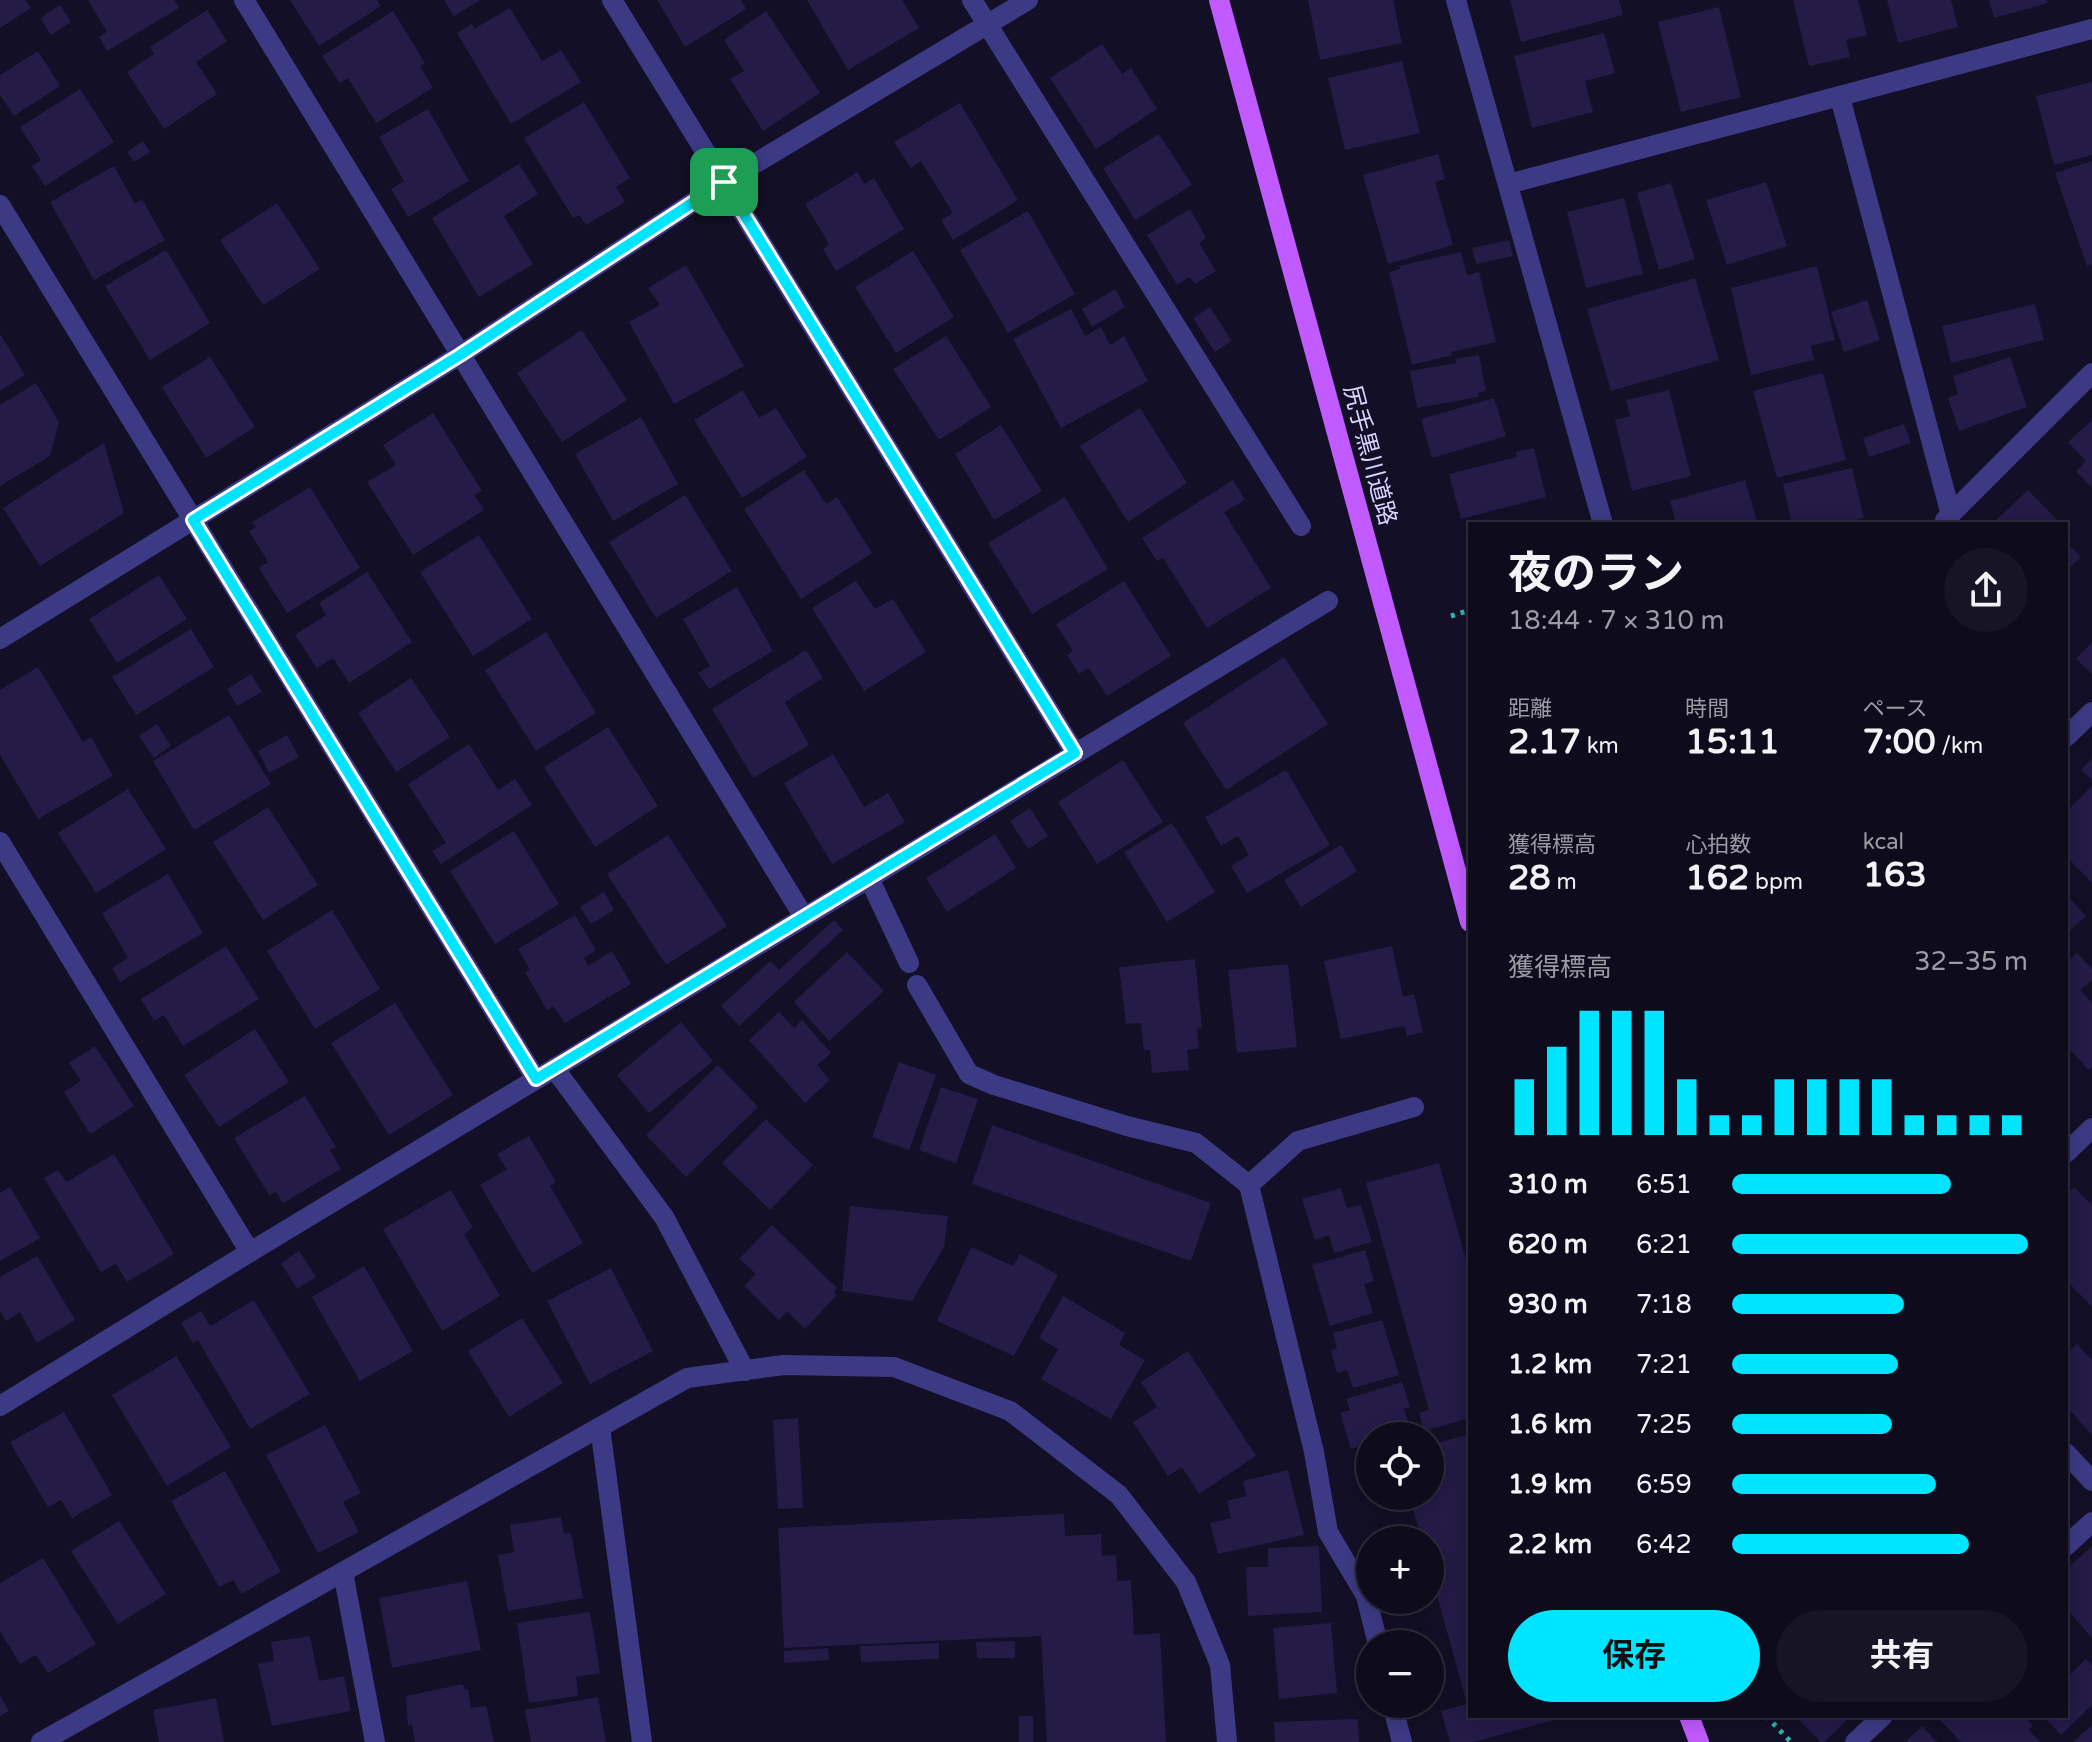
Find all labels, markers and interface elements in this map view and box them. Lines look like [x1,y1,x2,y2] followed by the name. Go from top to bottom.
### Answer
[690,148,758,216] pin
[702,160,746,204] icon: arrive
[1337,382,1402,528] street label: 尻手黒川道路
[1508,548,1684,601] text: 夜のラン
[1944,548,2028,632] button: share
[1508,605,1724,636] text: 18:44 · 7 × 310 m
[1508,696,1552,722] text: 距離
[1685,696,1729,722] text: 時間
[1863,696,1928,722] text: ペース
[1508,722,1581,763] text: 2.17
[1685,722,1780,763] text: 15:11
[1863,722,1936,763] text: 7:00
[1581,733,1619,759] text: km
[1936,733,1983,759] text: /km
[1863,829,1904,855] text: kcal
[1508,832,1596,858] text: 獲得標高
[1685,832,1751,858] text: 心拍数
[1863,855,1927,896] text: 163
[1508,858,1551,899] text: 28
[1685,858,1749,899] text: 162
[1551,869,1577,895] text: m
[1749,869,1803,895] text: bpm
[1914,946,2028,977] text: 32–35 m
[1508,952,1612,983] text: 獲得標高
[1508,1169,1588,1200] text: 310 m
[1636,1169,1692,1200] text: 6:51
[1508,1229,1588,1260] text: 620 m
[1636,1229,1692,1260] text: 6:21
[1508,1289,1588,1320] text: 930 m
[1636,1289,1692,1320] text: 7:18
[1508,1349,1592,1380] text: 1.2 km
[1636,1349,1692,1380] text: 7:21
[1508,1409,1592,1440] text: 1.6 km
[1636,1409,1692,1440] text: 7:25
[1356,1422,1444,1718] map controls
[1356,1422,1444,1510] button: locate
[1508,1469,1592,1500] text: 1.9 km
[1636,1469,1692,1500] text: 6:59
[1356,1526,1444,1614] button: +
[1508,1529,1592,1560] text: 2.2 km
[1636,1529,1692,1560] text: 6:42
[1508,1610,1760,1702] button: 保存
[1776,1610,2028,1702] button: 共有
[1356,1630,1444,1718] button: −

